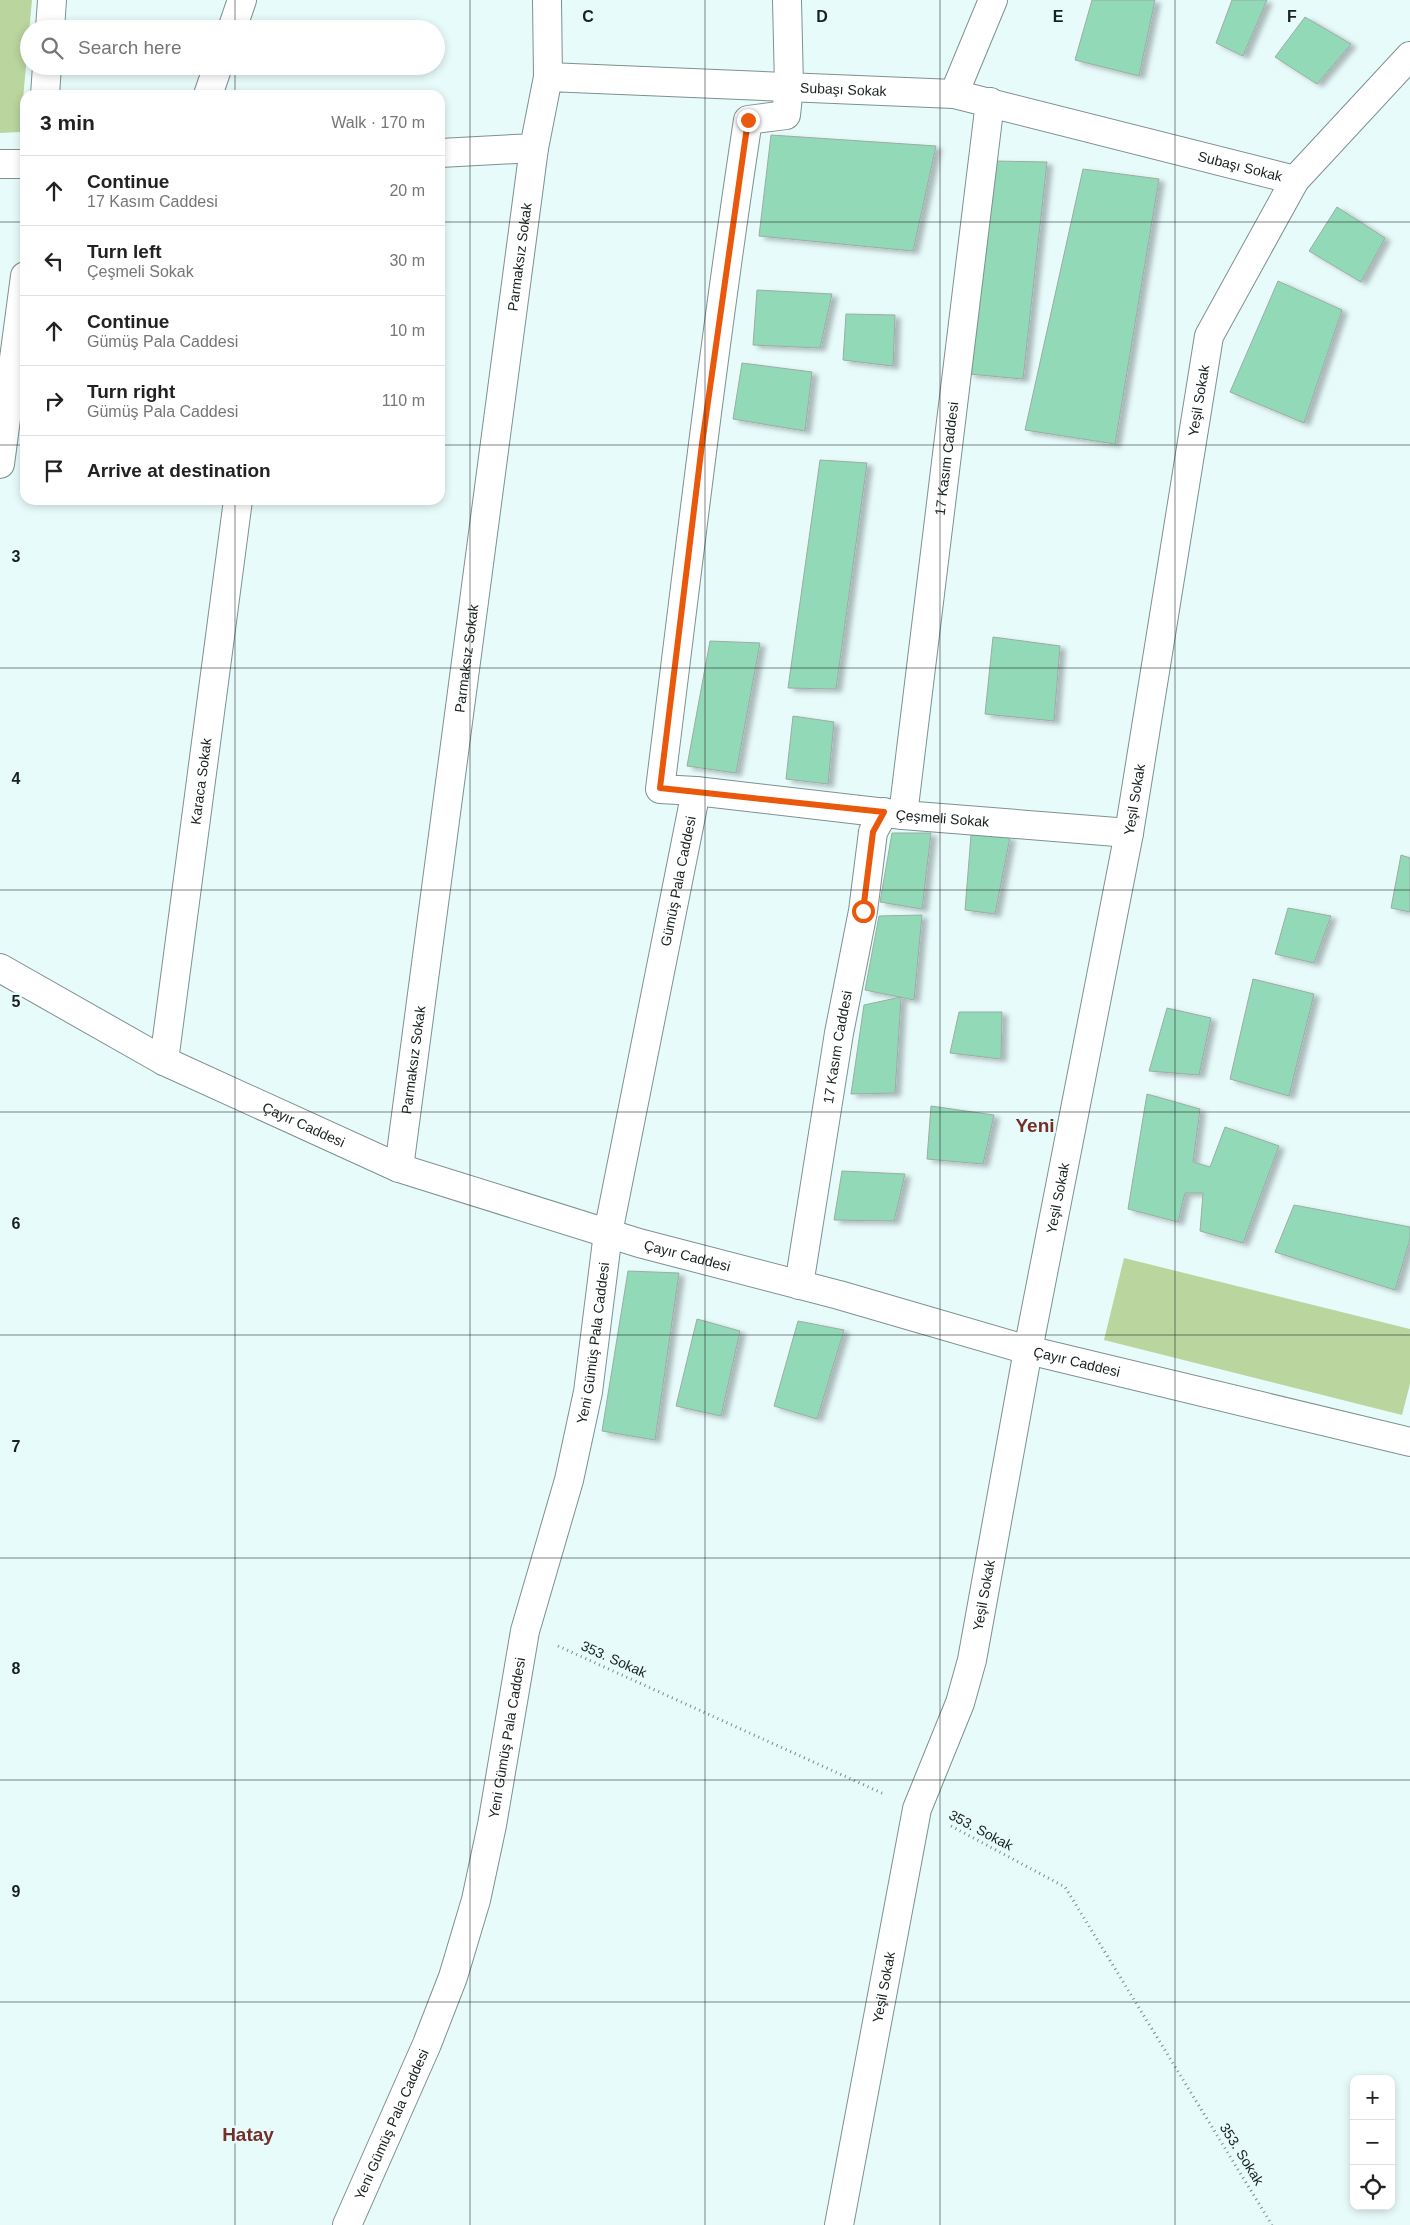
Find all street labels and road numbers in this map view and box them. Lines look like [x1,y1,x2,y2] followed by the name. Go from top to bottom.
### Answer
[800,80,888,99] street label: Subaşı Sokak
[1196,148,1285,185] street label: Subaşı Sokak
[504,201,535,312] street label: Parmaksız Sokak
[1185,363,1212,437] street label: Yeşil Sokak
[932,401,961,516] street label: 17 Kasım Caddesi
[451,602,482,714] street label: Parmaksız Sokak
[187,736,215,826] street label: Karaca Sokak
[1121,762,1148,836] street label: Yeşil Sokak
[895,806,991,830] street label: Çeşmeli Sokak
[657,815,699,948] street label: Gümüş Pala Caddesi
[820,989,855,1105] street label: 17 Kasım Caddesi
[398,1004,429,1115] street label: Parmaksız Sokak
[260,1099,347,1150] street label: Çayır Caddesi
[1043,1160,1073,1235] street label: Yeşil Sokak
[642,1237,732,1274] street label: Çayır Caddesi
[573,1261,612,1425] street label: Yeni Gümüş Pala Caddesi
[1032,1344,1122,1380] street label: Çayır Caddesi
[969,1558,998,1632] street label: Yeşil Sokak
[579,1637,650,1681] street label: 353. Sokak
[485,1656,528,1820] street label: Yeni Gümüş Pala Caddesi
[946,1806,1017,1854] street label: 353. Sokak
[869,1949,898,2024] street label: Yeşil Sokak
[351,2047,432,2202] street label: Yeni Gümüş Pala Caddesi
[1217,2120,1268,2189] street label: 353. Sokak

